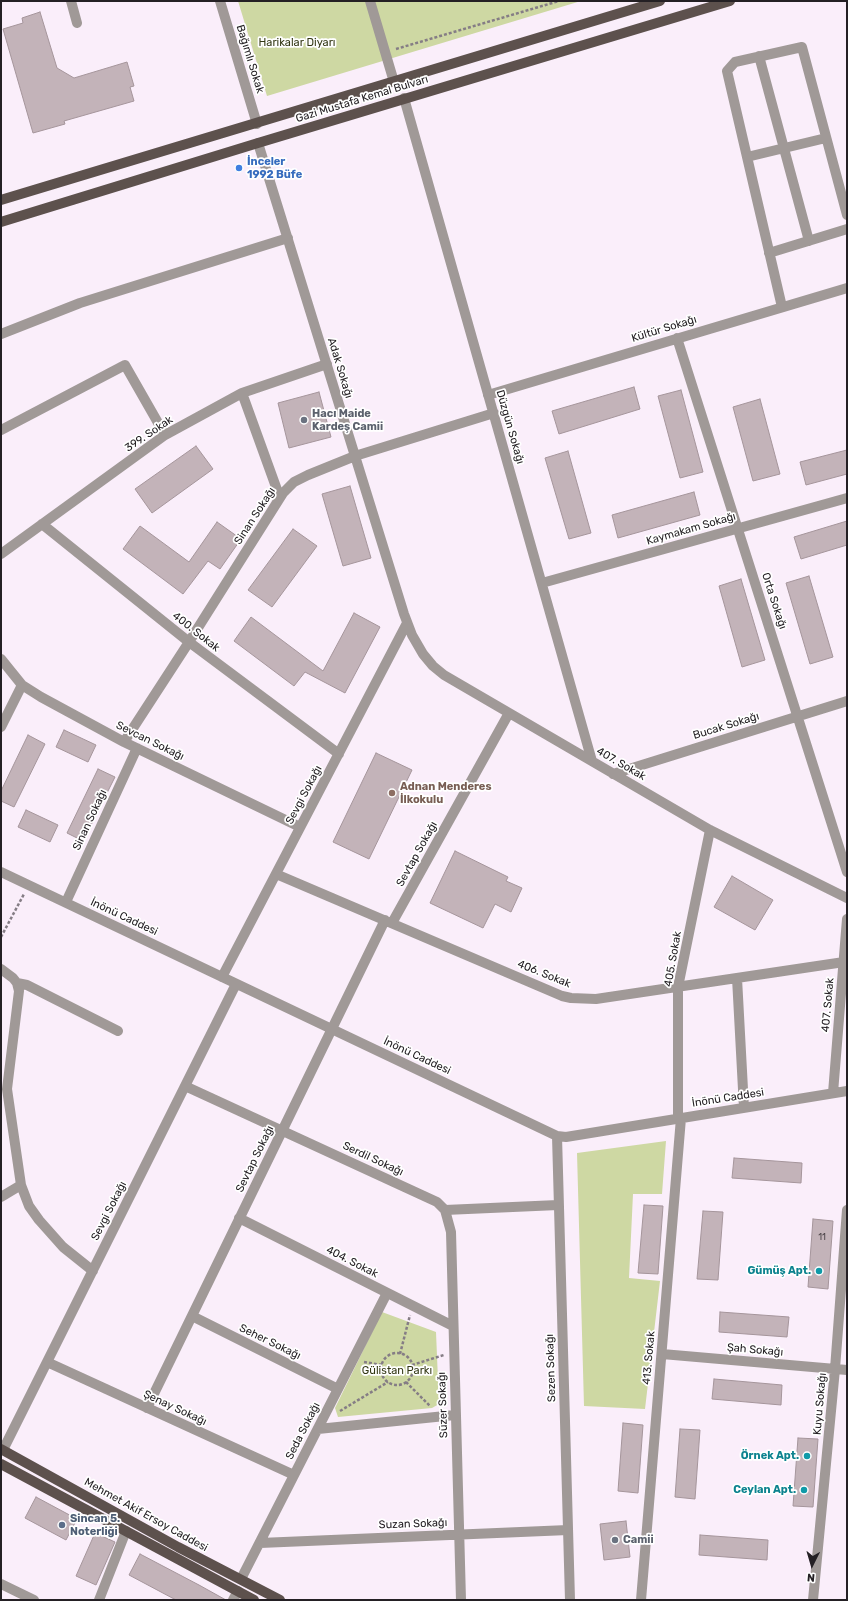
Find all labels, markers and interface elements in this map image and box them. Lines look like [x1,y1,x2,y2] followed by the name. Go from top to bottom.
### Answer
[233,23,267,95] street label: Bağımlı Sokak
[258,36,336,50] park label: Harikalar Diyarı
[294,73,430,125] street label: Gazi Mustafa Kemal Bulvarı
[247,155,302,181] place label: İnceler 1992 Büfe
[234,163,244,173] marker: İnceler 1992 Büfe
[630,313,698,345] street label: Kültür Sokağı
[325,336,355,400] street label: Adak Sokağı
[493,389,527,465] street label: Düzgün Sokağı
[312,407,383,433] place label: Hacı Maide Kardeş Camii
[123,413,175,455] street label: 399. Sokak
[299,415,309,425] marker: Hacı Maide Kardeş Camii
[232,485,278,547] street label: Sinan Sokağı
[645,510,737,548] street label: Kaymakam Sokağı
[759,571,789,631] street label: Orta Sokağı
[170,609,222,655] street label: 400. Sokak
[691,710,761,742] street label: Bucak Sokağı
[114,719,186,763] street label: Sevcan Sokağı
[594,745,648,783] street label: 407. Sokak
[283,763,325,827] street label: Sevgi Sokağı
[400,780,491,806] place label: Adnan Menderes İlkokulu
[70,787,110,853] street label: Sinan Sokağı
[387,788,397,798] marker: Adnan Menderes İlkokulu
[394,819,440,889] street label: Sevtap Sokağı
[88,896,160,938] street label: İnönü Caddesi
[662,930,684,988] street label: 405. Sokak
[515,957,573,991] street label: 406. Sokak
[819,977,837,1033] street label: 407. Sokak
[381,1035,453,1077] street label: İnönü Caddesi
[691,1086,765,1110] street label: İnönü Caddesi
[233,1124,277,1194] street label: Sevtap Sokağı
[340,1139,406,1179] street label: Serdil Sokağı
[88,1179,130,1243] street label: Sevgi Sokağı
[818,1232,826,1242] house number: 11
[324,1243,380,1281] street label: 404. Sokak
[747,1264,811,1278] place label: Gümüş Apt.
[814,1266,824,1276] marker: Gümüş Apt.
[237,1321,303,1363] street label: Seher Sokağı
[640,1331,658,1385] street label: 413. Sokak
[543,1334,559,1402] street label: Sezen Sokağı
[726,1341,784,1359] street label: Şah Sokağı
[362,1364,432,1378] park label: Gülistan Parkı
[435,1372,451,1438] street label: Süzer Sokağı
[811,1372,829,1436] street label: Kuyu Sokağı
[141,1388,209,1428] street label: Şenay Sokağı
[283,1400,323,1462] street label: Seda Sokağı
[741,1449,799,1463] place label: Örnek Apt.
[802,1451,812,1461] marker: Örnek Apt.
[82,1475,210,1555] street label: Mehmet Akif Ersoy Caddesi
[733,1483,796,1497] place label: Ceylan Apt.
[799,1485,809,1495] marker: Ceylan Apt.
[70,1512,120,1538] place label: Sincan 5. Noterliği
[379,1516,447,1532] street label: Suzan Sokağı
[57,1520,67,1530] marker: Sincan 5. Noterliği
[623,1533,654,1547] place label: Camii
[610,1535,620,1545] marker: Camii
[792,1545,832,1585] north arrow
[806,1571,815,1584] text: N

